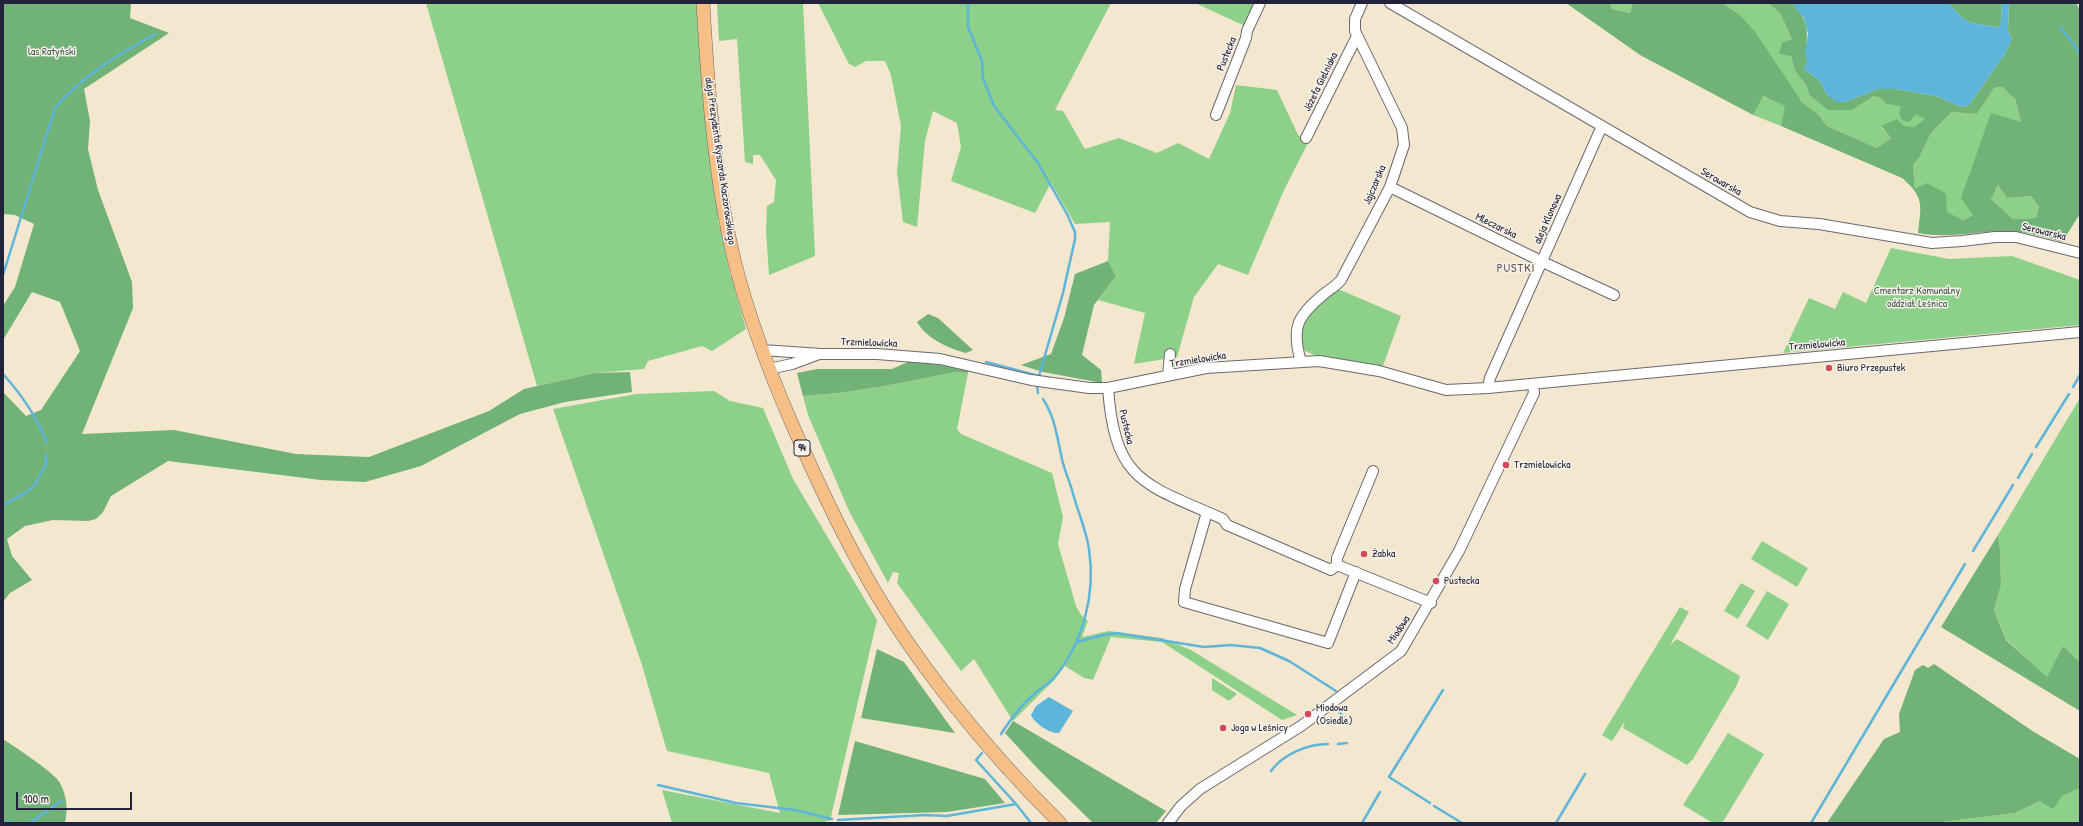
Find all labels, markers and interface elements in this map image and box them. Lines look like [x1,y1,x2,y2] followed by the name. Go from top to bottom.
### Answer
[1214,35,1240,73] street label: Pustecka
[28,45,76,59] park label: las Ratyński
[1301,50,1341,114] street label: Józefa Gielniaka
[702,76,738,246] street label: aleja Prezydenta Ryszarda Kaczorowskiego
[1361,163,1389,207] street label: Jajczarska
[1698,165,1744,199] street label: Serowarska
[1531,192,1565,246] street label: aleja Klonowa
[1473,210,1519,242] street label: Mleczarska
[2021,220,2067,244] street label: Serowarska
[1497,262,1535,276] district label: PUSTKI
[1874,284,1960,310] park label: Cmentarz Komunalny oddział Leśnica
[841,335,897,351] street label: Trzmielowicka
[1788,336,1846,354] street label: Trzmielowicka
[1169,349,1227,371] street label: Trzmielowicka
[1837,361,1905,375] place label: Biuro Przepustek
[1824,363,1834,373] marker: Biuro Przepustek
[1116,408,1136,446] street label: Pustecka
[794,440,810,456] road number: 94
[1514,458,1570,472] place label: Trzmielowicka
[1501,460,1511,470] marker: Trzmielowicka
[1372,547,1395,561] place label: Żabka
[1359,549,1369,559] marker: Żabka
[1444,574,1479,588] place label: Pustecka
[1431,576,1441,586] marker: Pustecka
[1385,613,1413,647] street label: Miodowa
[1316,701,1352,727] place label: Miodowa (Osiedle)
[1303,709,1313,719] marker: Miodowa (Osiedle)
[1231,721,1288,735] place label: Joga w Leśnicy
[1218,723,1228,733] marker: Joga w Leśnicy
[18,784,134,810] scale bar
[23,790,49,807] text: 100 m

